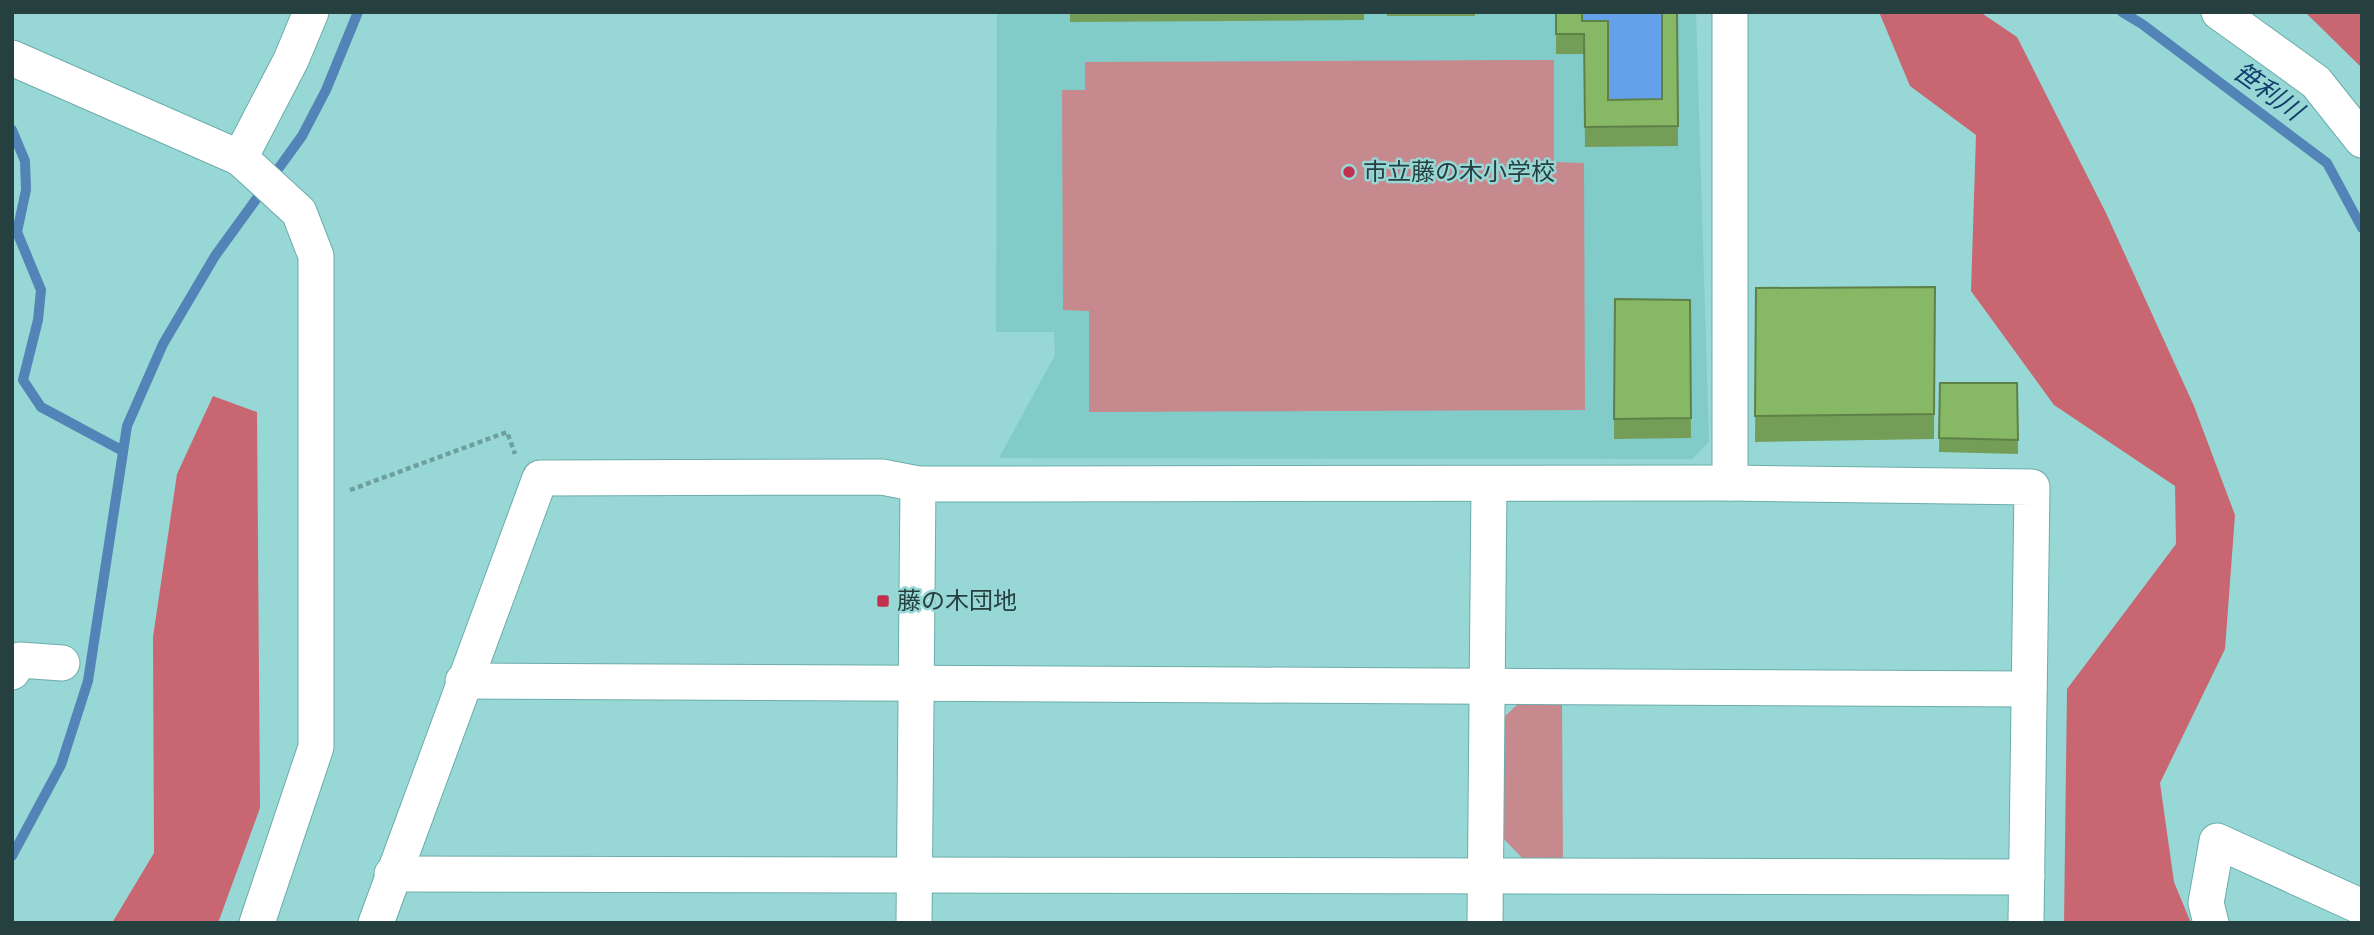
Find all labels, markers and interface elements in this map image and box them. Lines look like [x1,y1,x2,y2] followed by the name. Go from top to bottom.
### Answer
[2227,54,2312,129] water label: 笹利川
[1363,156,1555,187] place label: 市立藤の木小学校
[1341,164,1357,180] marker: 市立藤の木小学校
[897,585,1017,616] place label: 藤の木団地
[875,593,891,609] marker: 藤の木団地

